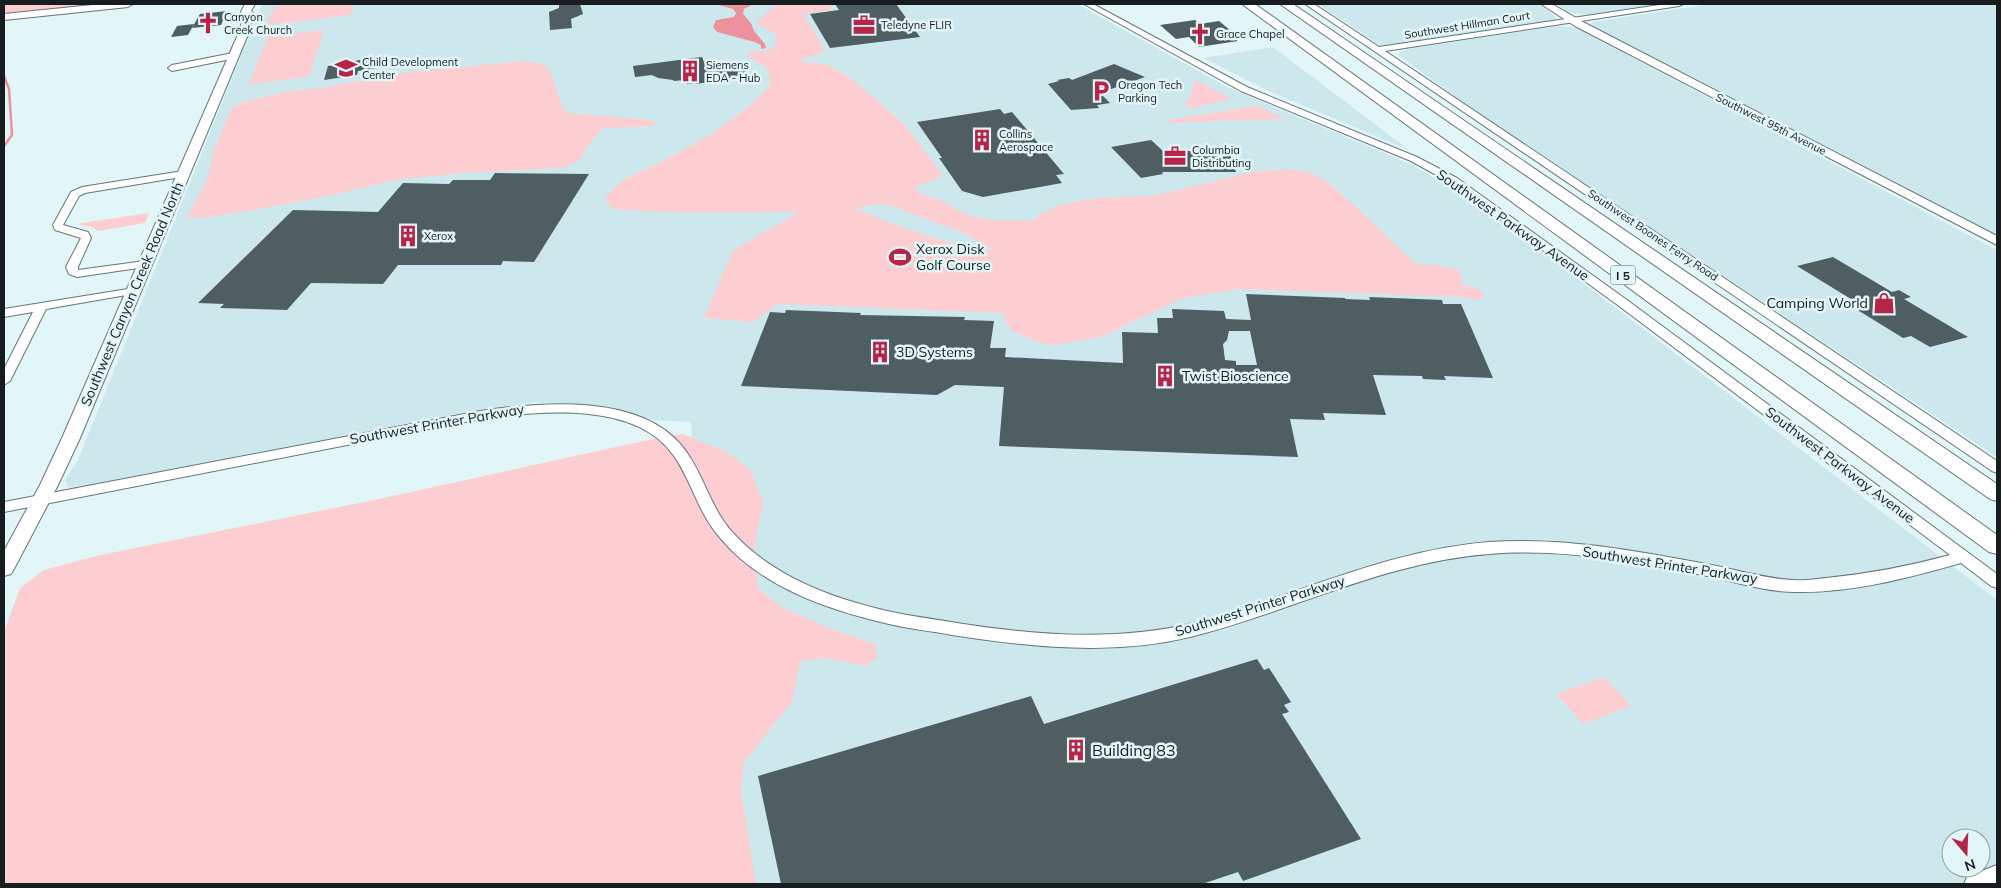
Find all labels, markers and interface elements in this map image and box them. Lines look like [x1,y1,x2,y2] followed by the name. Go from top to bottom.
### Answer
[1403,8,1531,42] street label: Southwest Hillman Court
[195,10,221,36] church icon: Canyon Creek Church
[224,10,292,37] place label: Canyon Creek Church
[851,12,877,38] office icon: Teledyne FLIR
[881,18,952,32] place label: Teledyne FLIR
[1187,21,1213,47] church icon: Grace Chapel
[1216,27,1285,41] place label: Grace Chapel
[333,55,359,81] school or university icon: Child Development Center
[362,55,458,82] place label: Child Development Center
[677,58,703,84] building icon: Siemens EDA - Hub
[706,58,761,85] place label: Siemens EDA - Hub
[1088,78,1114,104] parking icon: Oregon Tech Parking
[1118,78,1182,105] place label: Oregon Tech Parking
[1713,90,1829,158] street label: Southwest 95th Avenue
[969,127,995,153] building icon: Collins Aerospace
[999,127,1053,154] place label: Collins Aerospace
[1162,143,1188,169] office icon: Columbia Distributing
[1192,143,1251,170] place label: Columbia Distributing
[1433,165,1593,285] street label: Southwest Parkway Avenue
[77,179,187,409] street label: Southwest Canyon Creek Road North
[1585,186,1721,284] street label: Southwest Boones Ferry Road
[395,223,421,249] building icon: Xerox
[424,229,453,243] place label: Xerox
[916,240,991,274] place label: Xerox Disk Golf Course
[887,244,913,270] sports icon: Xerox Disk Golf Course
[1610,266,1636,284] road number: I 5
[1871,290,1897,316] shop icon: Camping World
[1766,294,1868,312] place label: Camping World
[867,339,893,365] building icon: 3D Systems
[896,343,973,361] place label: 3D Systems
[1152,363,1178,389] building icon: Twist Bioscience
[1182,367,1289,385] place label: Twist Bioscience
[348,400,526,448] street label: Southwest Printer Parkway
[1762,403,1918,527] street label: Southwest Parkway Avenue
[1581,542,1759,588] street label: Southwest Printer Parkway
[1173,571,1348,640] street label: Southwest Printer Parkway
[1063,737,1089,763] building icon: Building 83
[1092,740,1176,760] place label: Building 83
[1941,828,1991,878] north arrow
[1962,855,1978,876] text: N

